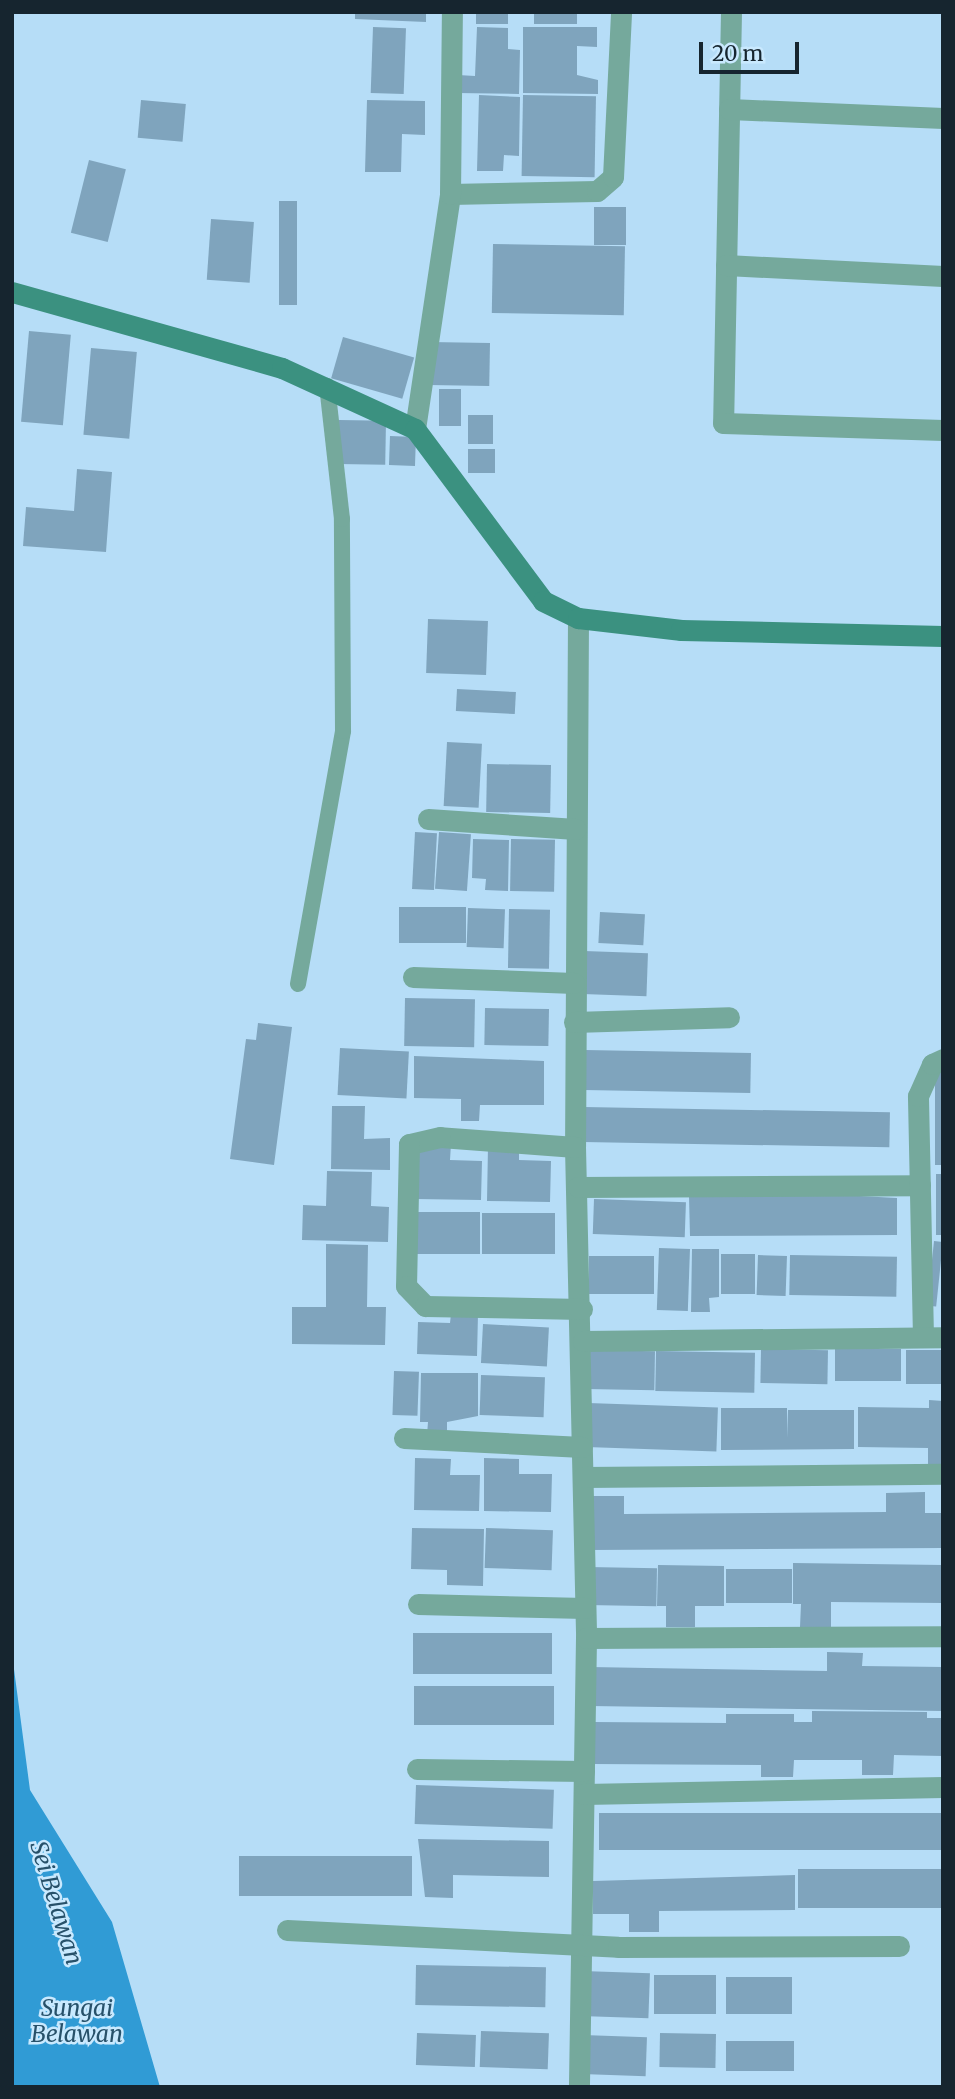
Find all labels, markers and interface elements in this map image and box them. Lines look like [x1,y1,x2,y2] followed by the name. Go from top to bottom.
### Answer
[703,28,803,72] scale bar
[712,40,763,67] text: 20 m
[24,1838,88,1968] water label: Sei Belawan
[31,1994,123,2048] water label: Sungai Belawan

